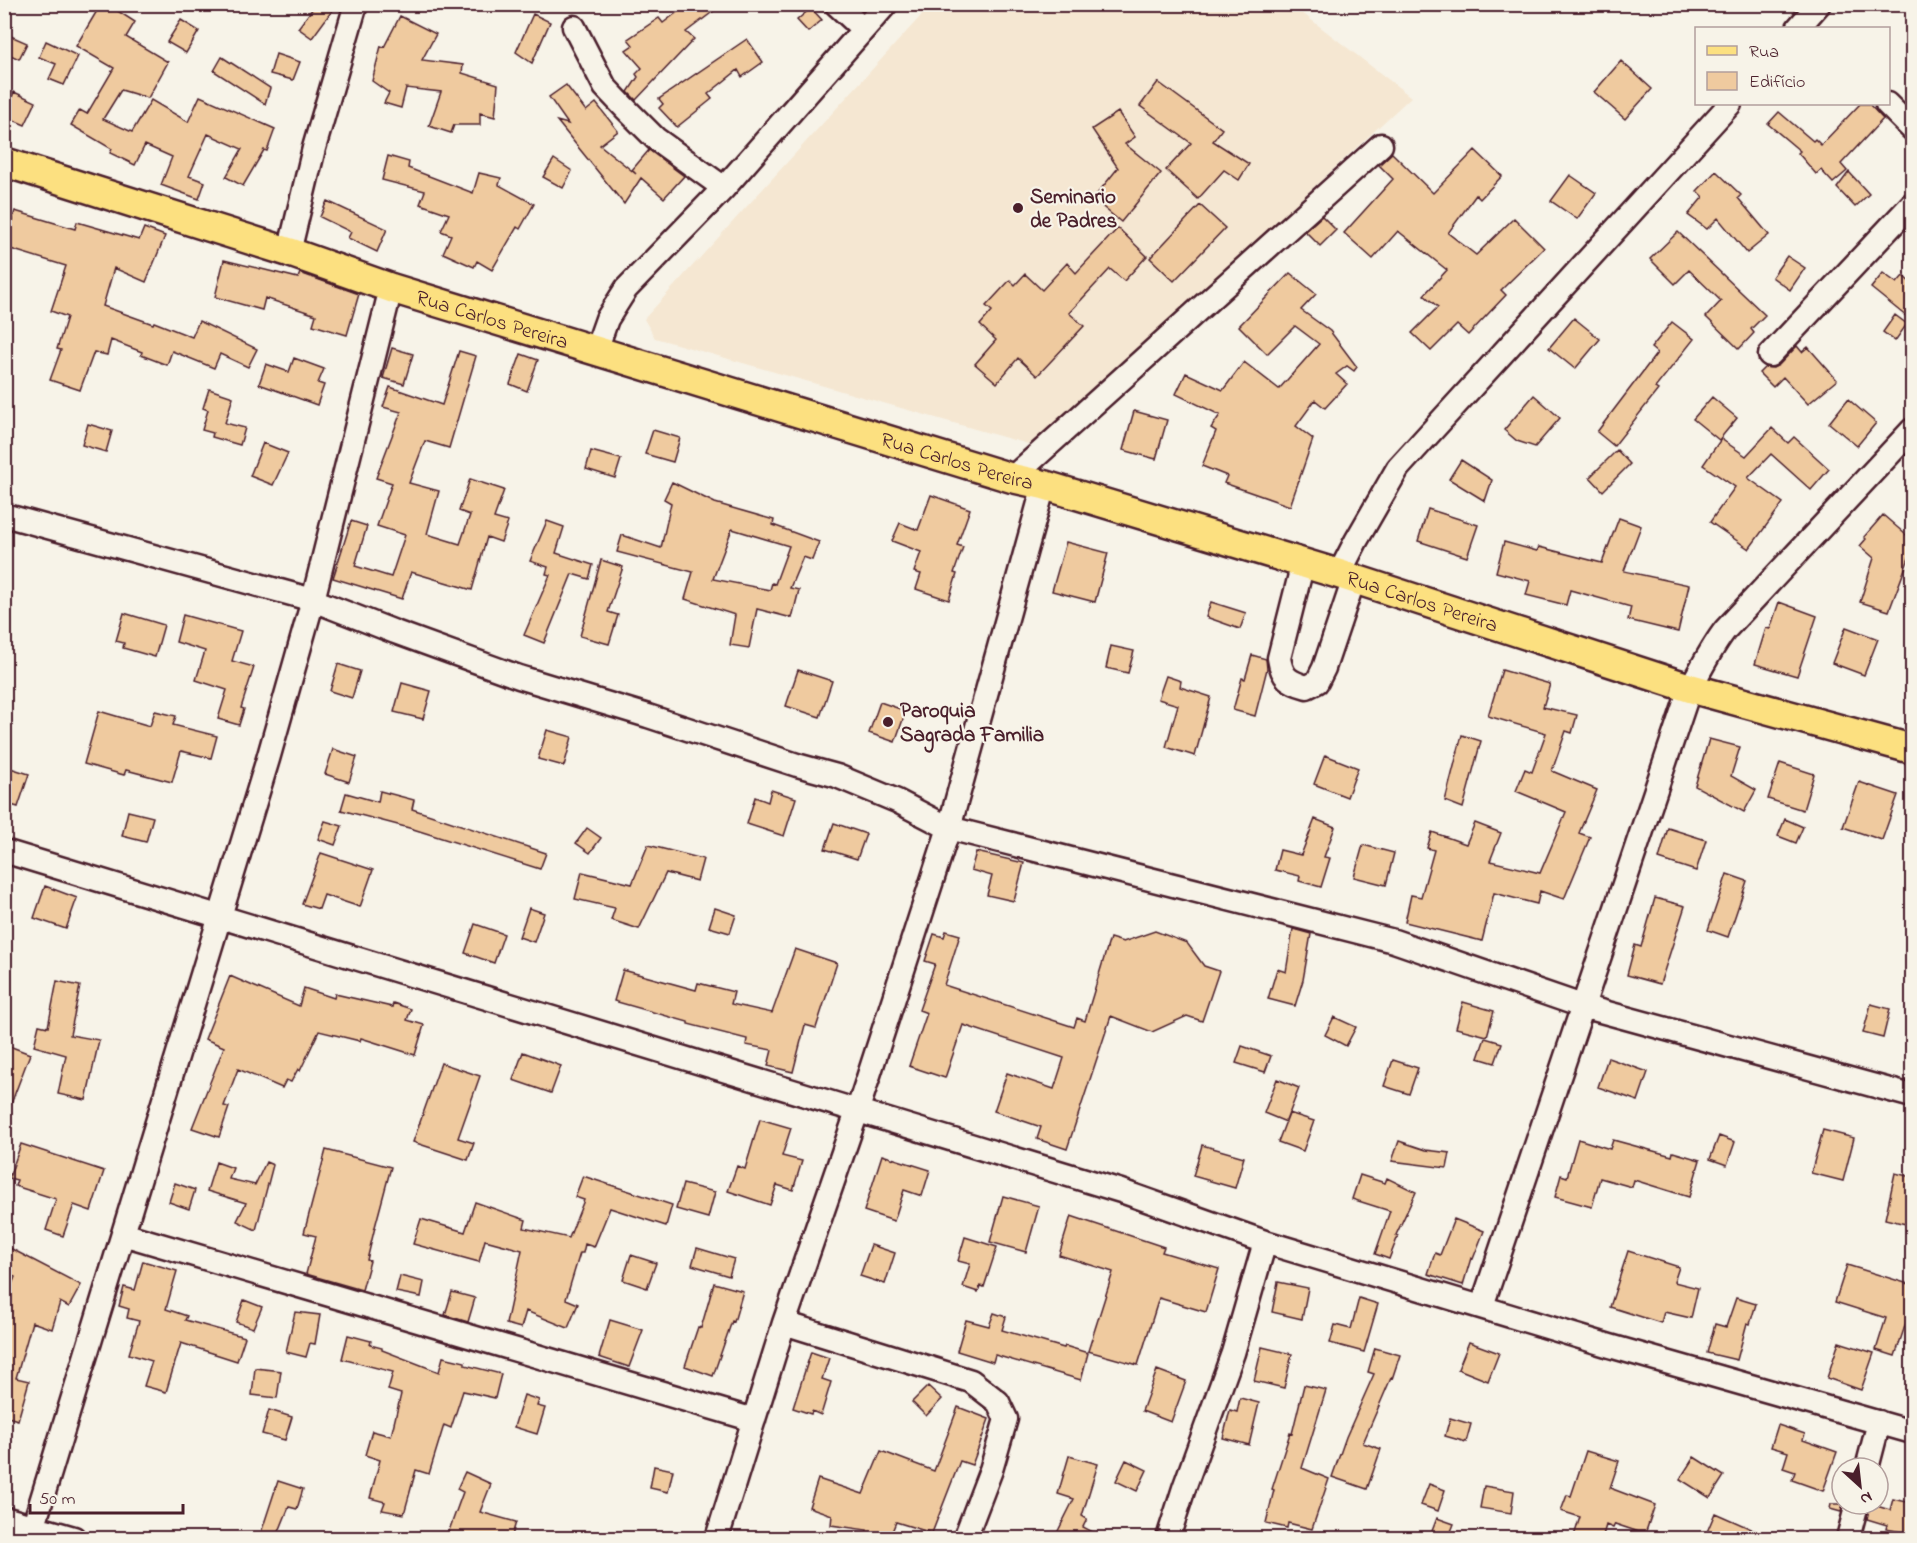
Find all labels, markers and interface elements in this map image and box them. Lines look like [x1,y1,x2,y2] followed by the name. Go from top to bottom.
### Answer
[1695,27,1890,105] legend
[1749,40,1779,66] text: Rua
[1749,70,1805,96] text: Edifício
[1030,183,1117,237] place label: Seminario de Padres
[1011,201,1025,215] marker: Seminario de Padres
[412,283,572,358] street label: Rua Carlos Pereira
[877,426,1036,499] street label: Rua Carlos Pereira
[1342,564,1501,642] street label: Rua Carlos Pereira
[900,697,1044,753] place label: Paroquia Sagrada Familia
[881,715,895,729] marker: Paroquia Sagrada Familia
[1830,1456,1890,1516] north arrow
[30,1477,183,1515] scale bar
[1855,1484,1876,1511] text: N
[39,1487,76,1513] text: 50 m

